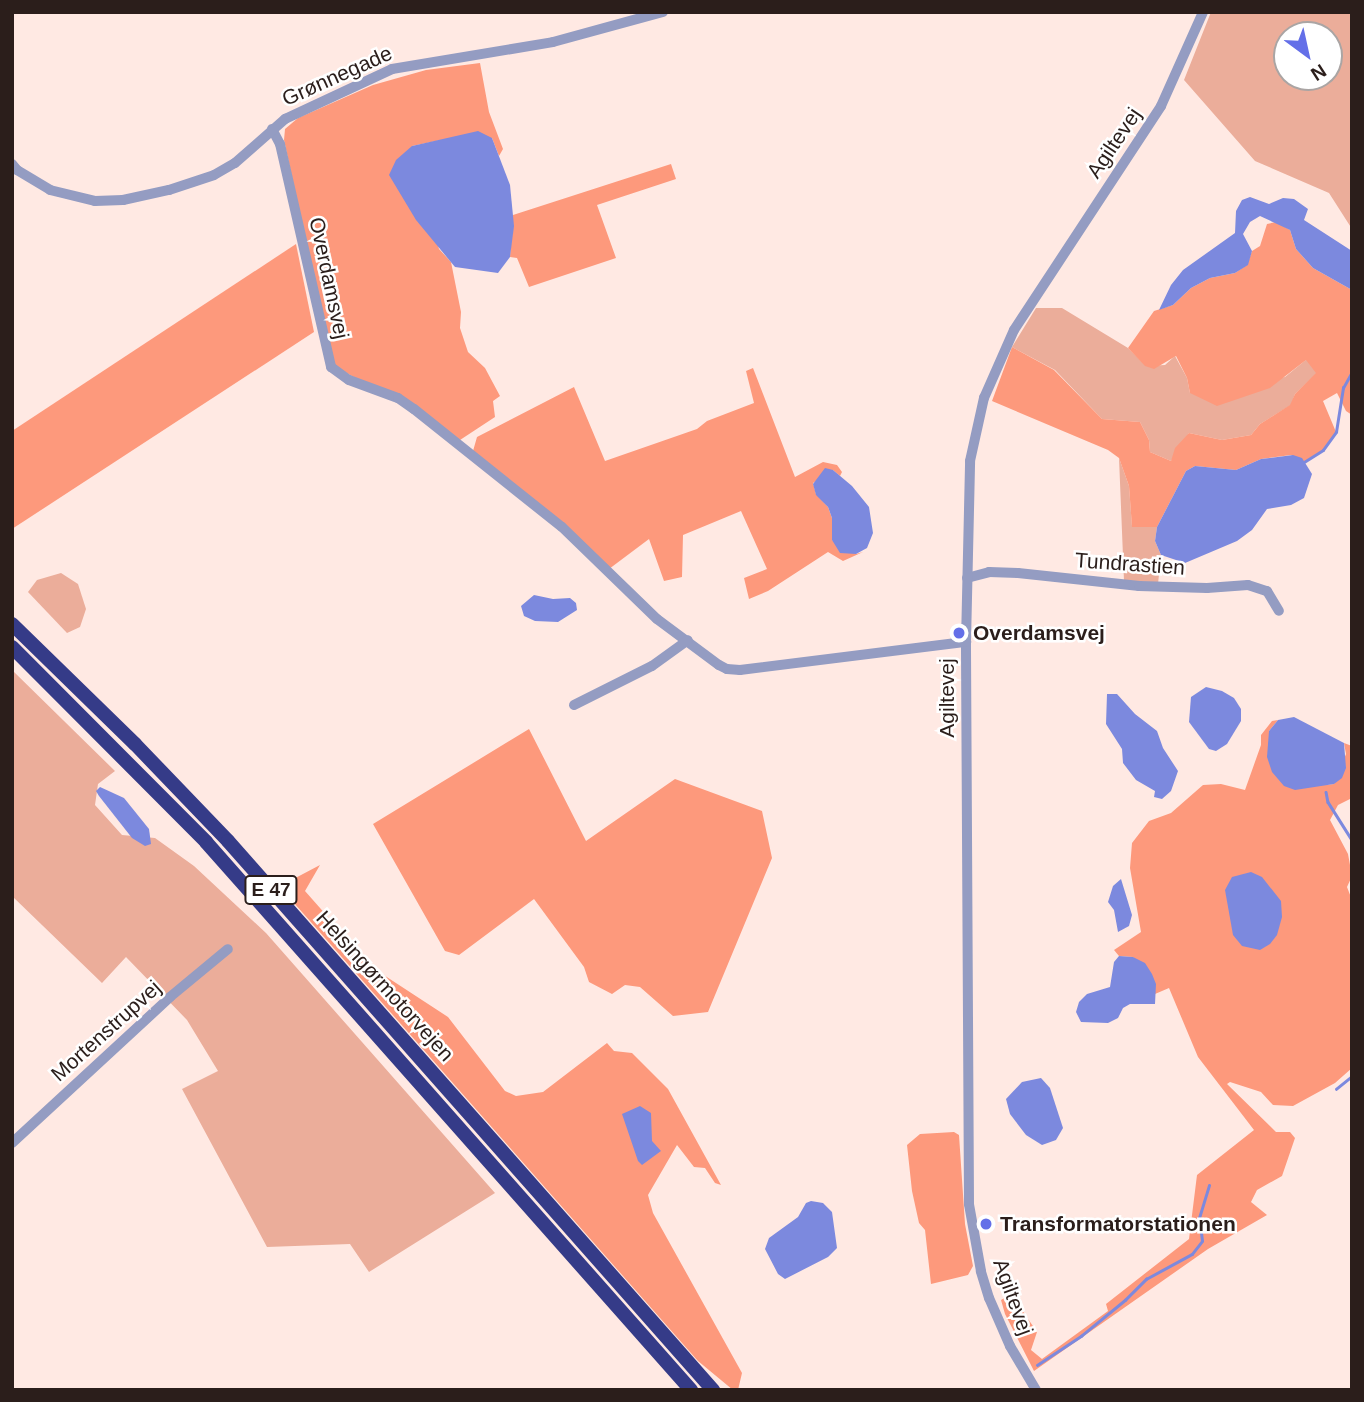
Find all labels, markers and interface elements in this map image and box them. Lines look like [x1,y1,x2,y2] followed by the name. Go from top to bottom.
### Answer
[1273,21,1343,91] north arrow
[278,41,396,111] street label: Grønnegade
[1307,60,1330,85] text: N
[1081,103,1147,183] street label: Agiltevej
[304,215,354,341] street label: Overdamsvej
[1074,548,1186,580] street label: Tundrastien
[973,620,1105,646] place label: Overdamsvej
[951,625,967,641] marker: Overdamsvej
[934,658,960,738] street label: Agiltevej
[243,874,299,906] road number: E 47
[311,906,459,1066] street label: Helsingørmotorvejen
[46,975,166,1087] street label: Mortenstrupvej
[1000,1211,1236,1237] place label: Transformatorstationen
[978,1216,994,1232] marker: Transformatorstationen
[988,1255,1038,1339] street label: Agiltevej

